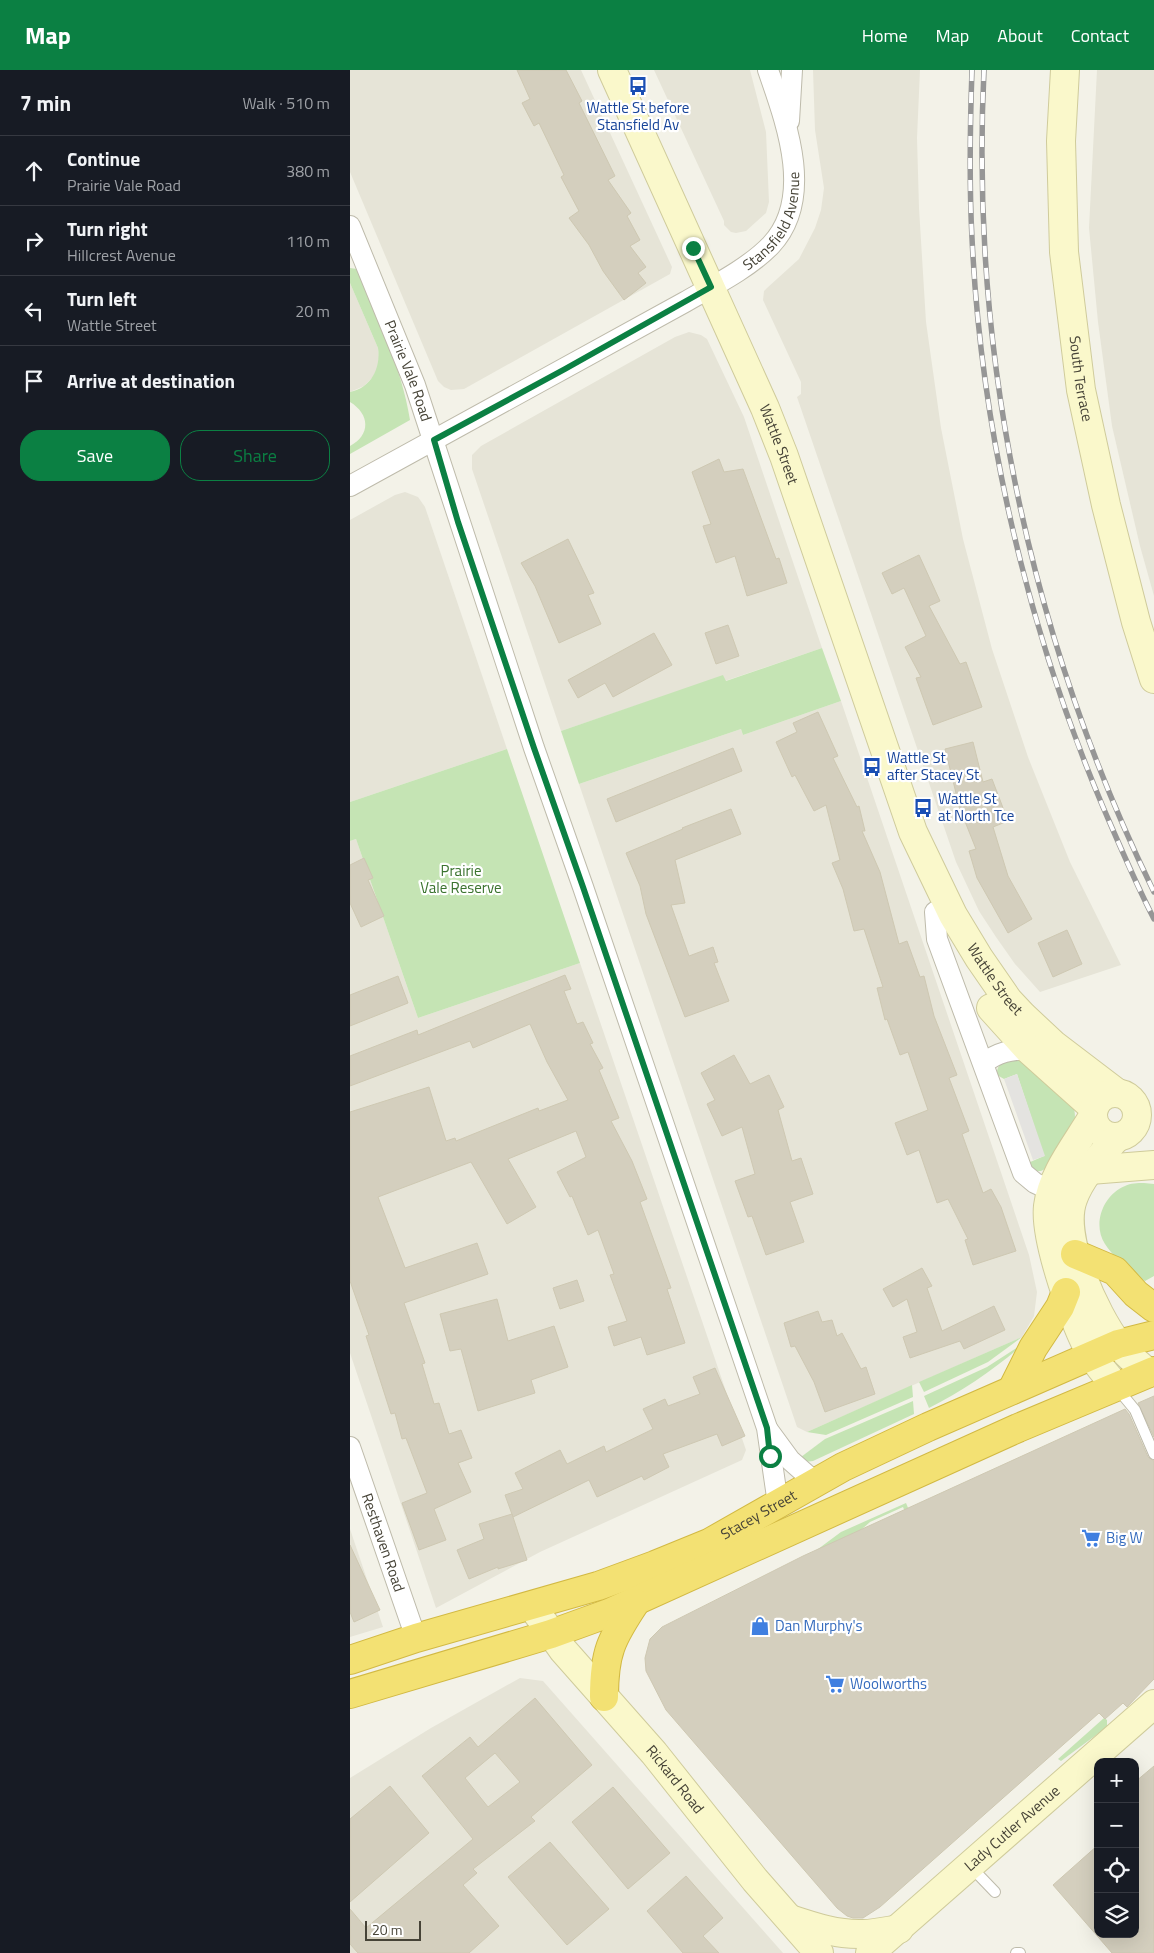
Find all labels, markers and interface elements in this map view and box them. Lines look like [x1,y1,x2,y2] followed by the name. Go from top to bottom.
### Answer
[25,17,71,53] text: Map
[862,22,908,49] text: Home
[936,22,969,49] text: Map
[997,22,1043,49] text: About
[1071,22,1129,49] text: Contact
[627,75,649,97] bus stop icon: Wattle St before Stansfield Av
[20,87,71,119] text: 7 min
[242,91,330,115] text: Walk · 510 m
[587,96,689,136] place label: Wattle St before Stansfield Av
[67,144,140,173] text: Continue
[20,157,48,185] icon: ahead
[286,159,330,183] text: 380 m
[738,171,805,276] street label: Stansfield Avenue
[67,173,181,197] text: Prairie Vale Road
[67,214,148,243] text: Turn right
[20,227,48,255] icon: right
[286,229,330,253] text: 110 m
[682,237,705,260] route end
[67,243,176,267] text: Hillcrest Avenue
[67,284,137,313] text: Turn left
[20,297,48,325] icon: left
[295,299,330,323] text: 20 m
[67,313,157,337] text: Wattle Street
[379,316,438,424] street label: Prairie Vale Road
[1063,334,1100,424] street label: South Terrace
[67,366,235,395] text: Arrive at destination
[20,367,48,395] icon: arrive
[754,401,805,488] street label: Wattle Street
[20,430,170,481] button: Save
[180,430,330,481] button: Share
[887,746,980,786] place label: Wattle St after Stacey St
[861,756,883,778] bus stop icon: Wattle St after Stacey St
[938,787,1014,827] place label: Wattle St at North Tce
[912,797,934,819] bus stop icon: Wattle St at North Tce
[420,859,502,899] park label: Prairie Vale Reserve
[962,938,1029,1021] street label: Wattle Street
[759,1445,782,1468] route start
[716,1483,801,1545] street label: Stacey Street
[356,1490,411,1595] street label: Resthaven Road
[1106,1526,1143,1549] place label: Big W
[1080,1527,1102,1549] supermarket icon: Big W
[775,1614,862,1637] place label: Dan Murphy's
[749,1615,771,1637] shop icon: Dan Murphy's
[850,1672,927,1695] place label: Woolworths
[824,1673,846,1695] supermarket icon: Woolworths
[641,1739,710,1819] street label: Rickard Road
[1094,1758,1139,1938] map controls
[1094,1758,1139,1803] button: +
[959,1780,1065,1877] street label: Lady Cutler Avenue
[1094,1803,1139,1848] button: −
[1094,1848,1139,1893] button: locate
[1094,1893,1139,1938] button: layers
[365,1918,421,1941] scale bar
[372,1919,402,1940] text: 20 m

